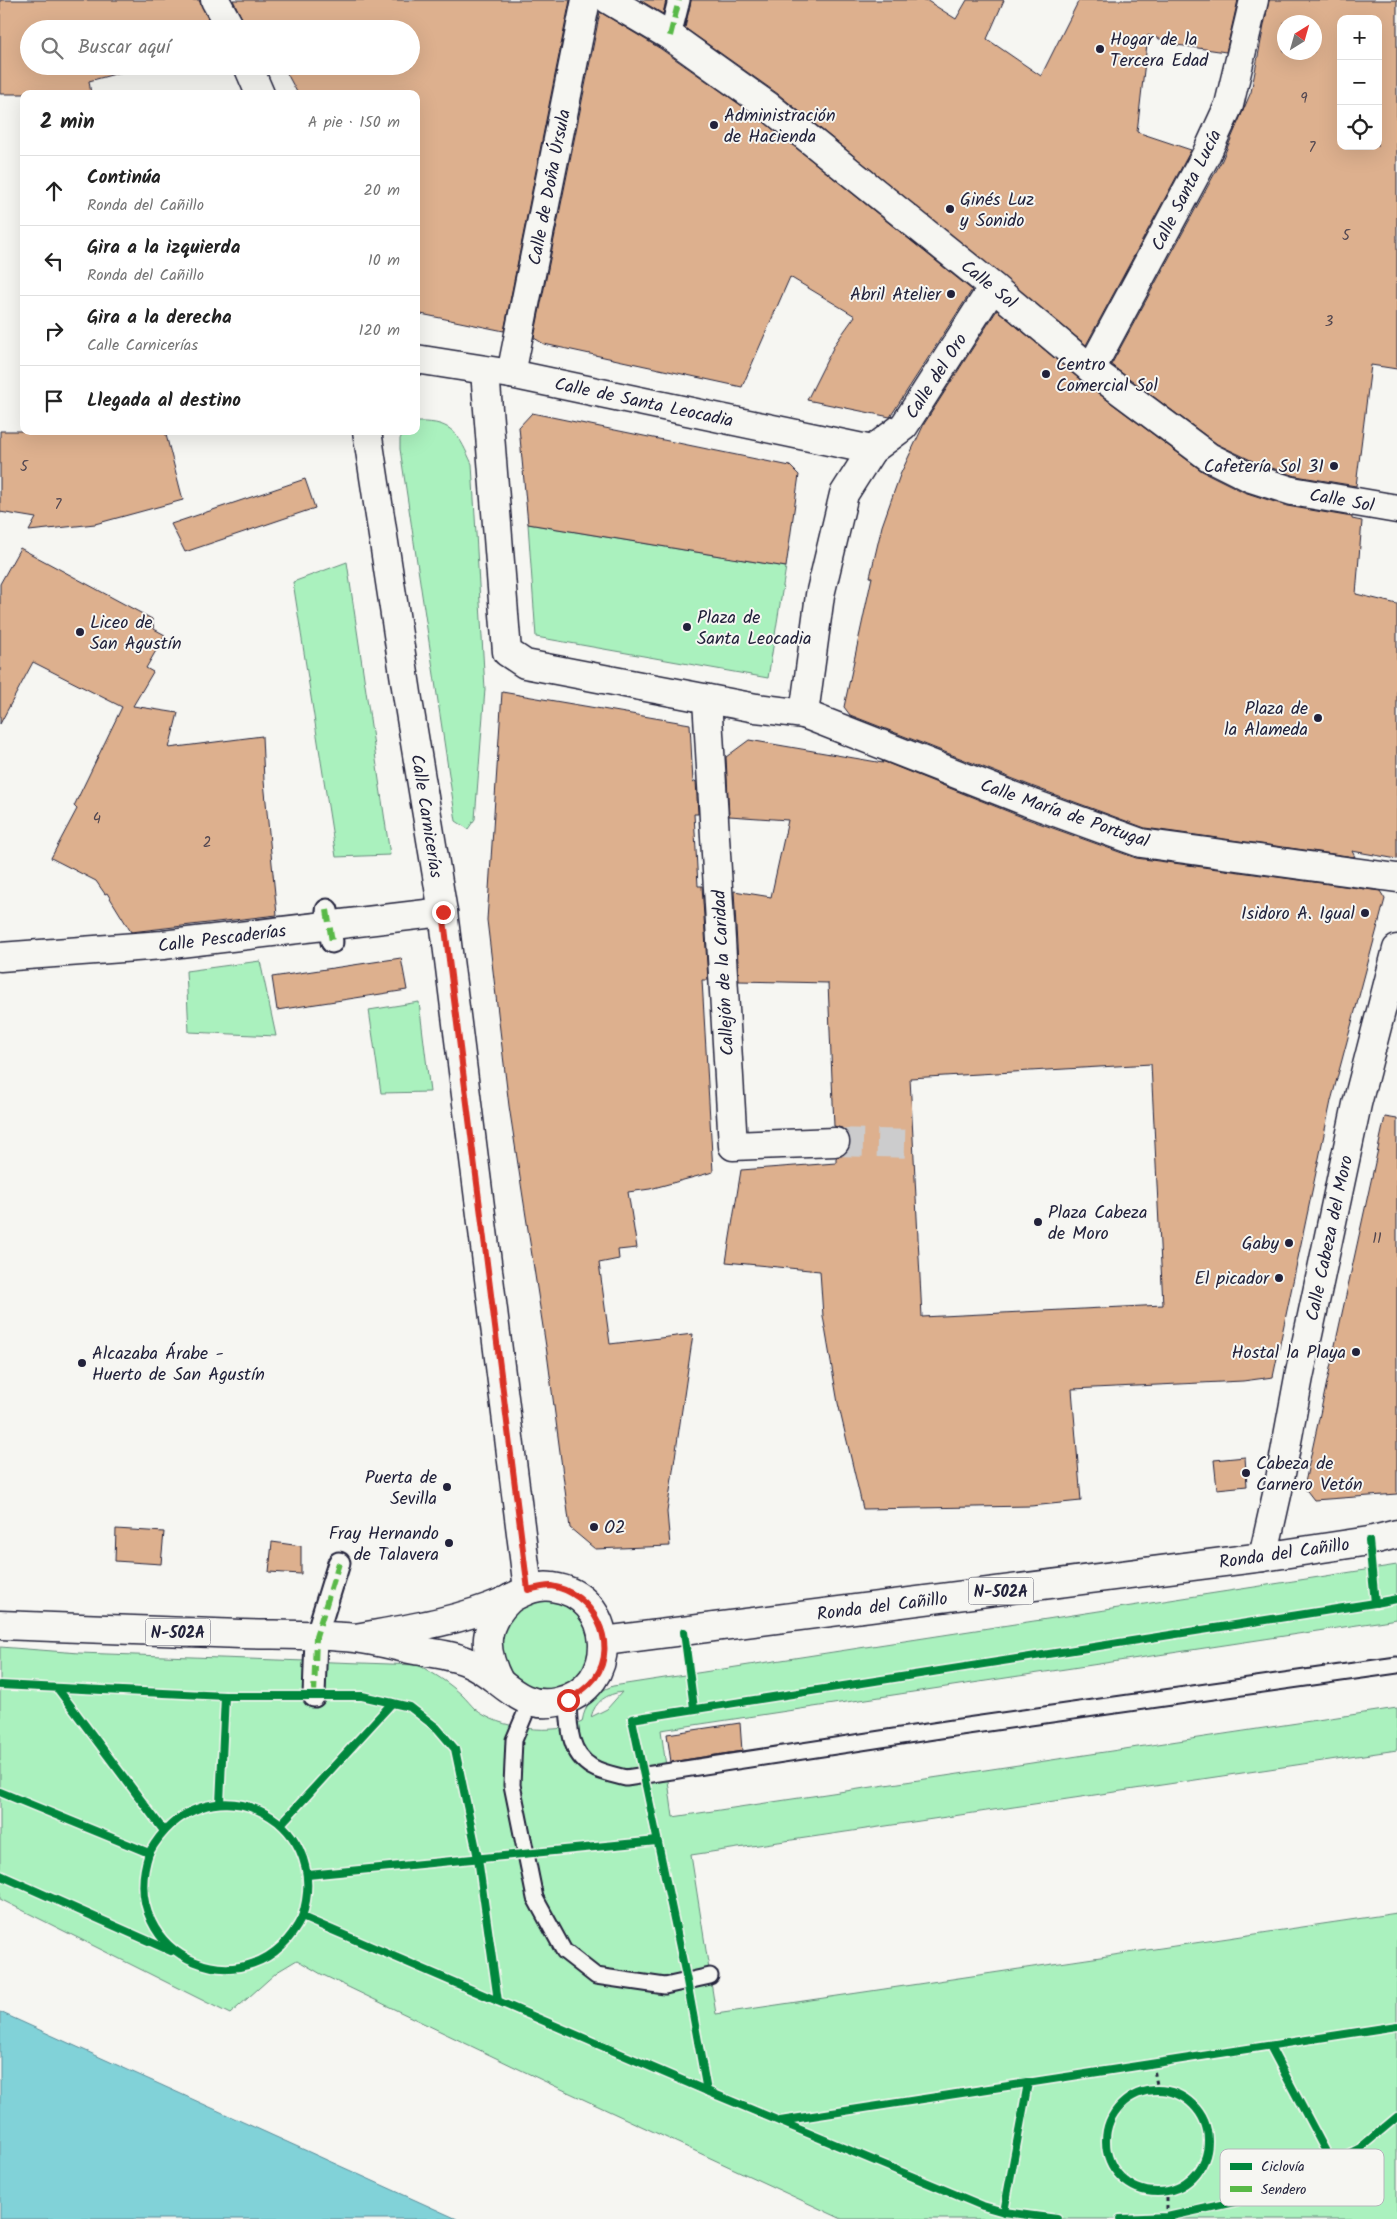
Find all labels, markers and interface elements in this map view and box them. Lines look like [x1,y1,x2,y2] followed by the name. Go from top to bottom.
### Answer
[1277,15,1322,60] north arrow
[1337,15,1382,150] map controls
[1337,15,1382,60] button: +
[20,20,420,75] search box
[1110,26,1209,76] place label: Hogar de la Tercera Edad
[78,33,170,63] text: Buscar aquí
[38,34,66,62] icon: search
[1094,43,1106,55] marker: Hogar de la Tercera Edad
[1337,60,1382,105] button: −
[1300,87,1308,111] house number: 9
[724,102,835,152] place label: Administración de Hacienda
[1337,105,1382,150] button: locate
[40,106,95,139] text: 2 min
[521,107,580,268] street label: Calle de Doña Úrsula
[308,110,400,135] text: A pie · 150 m
[708,119,720,131] marker: Administración de Hacienda
[1144,125,1230,256] street label: Calle Santa Lucía
[1309,136,1317,160] house number: 7
[87,163,161,193] text: Continúa
[40,177,68,205] icon: ahead
[364,178,400,203] text: 20 m
[959,186,1034,236] place label: Ginés Luz y Sonido
[87,193,204,218] text: Ronda del Cañillo
[944,203,956,215] marker: Ginés Luz y Sonido
[1342,224,1351,248] house number: 5
[87,233,240,263] text: Gira a la izquierda
[40,247,68,275] icon: left
[368,248,400,273] text: 10 m
[953,253,1023,317] street label: Calle Sol
[87,263,204,288] text: Ronda del Cañillo
[850,281,942,310] place label: Abril Atelier
[945,288,957,300] marker: Abril Atelier
[87,303,232,333] text: Gira a la derecha
[1325,310,1334,334] house number: 3
[40,317,68,345] icon: right
[359,318,400,343] text: 120 m
[899,328,976,425] street label: Calle del Oro
[87,333,198,358] text: Calle Carnicerías
[1056,351,1158,401] place label: Centro Comercial Sol
[1040,368,1052,380] marker: Centro Comercial Sol
[552,370,736,437] street label: Calle de Santa Leocadia
[87,386,241,416] text: Llegada al destino
[40,387,68,415] icon: arrive
[1204,453,1324,482] place label: Cafetería Sol 31
[20,455,29,479] house number: 5
[1328,460,1340,472] marker: Cafetería Sol 31
[1307,482,1377,522] street label: Calle Sol
[55,493,63,517] house number: 7
[697,604,811,654] place label: Plaza de Santa Leocadia
[90,609,181,659] place label: Liceo de San Agustín
[681,621,693,633] marker: Plaza de Santa Leocadia
[74,626,86,638] marker: Liceo de San Agustín
[1224,695,1308,745] place label: Plaza de la Alameda
[1312,712,1324,724] marker: Plaza de la Alameda
[401,752,450,881] street label: Calle Carnicerías
[976,772,1154,857] street label: Calle María de Portugal
[93,807,101,831] house number: 4
[203,831,211,855] house number: 2
[706,888,743,1057] street label: Callejón de la Caridad
[1241,900,1356,929] place label: Isidoro A. Igual
[432,901,455,924] route end
[1359,907,1371,919] marker: Isidoro A. Igual
[156,917,288,962] street label: Calle Pescaderías
[1299,1153,1362,1324] street label: Calle Cabeza del Moro
[1048,1199,1147,1249] place label: Plaza Cabeza de Moro
[1032,1216,1044,1228] marker: Plaza Cabeza de Moro
[1372,1227,1382,1251] house number: 11
[1242,1230,1280,1259] place label: Gaby
[1283,1237,1295,1249] marker: Gaby
[1194,1265,1270,1294] place label: El picador
[1273,1272,1285,1284] marker: El picador
[1232,1339,1346,1368] place label: Hostal la Playa
[92,1340,265,1390] place label: Alcazaba Árabe - Huerto de San Agustín
[1350,1346,1362,1358] marker: Hostal la Playa
[76,1357,88,1369] marker: Alcazaba Árabe - Huerto de San Agustín
[1256,1450,1363,1500] place label: Cabeza de Carnero Vetón
[365,1464,437,1514] place label: Puerta de Sevilla
[1240,1467,1252,1479] marker: Cabeza de Carnero Vetón
[441,1481,453,1493] marker: Puerta de Sevilla
[604,1514,626,1543] place label: O2
[329,1520,439,1570] place label: Fray Hernando de Talavera
[588,1521,600,1533] marker: O2
[1217,1531,1351,1578] street label: Ronda del Cañillo
[443,1537,455,1549] marker: Fray Hernando de Talavera
[968,1578,1034,1604] road number: N-502A
[815,1585,949,1630] street label: Ronda del Cañillo
[146,1618,210,1645] road number: N-502A
[557,1689,580,1712] route start
[1220,2149,1384,2206] legend
[1261,2156,1305,2178] text: Ciclovía
[1261,2179,1306,2201] text: Sendero

